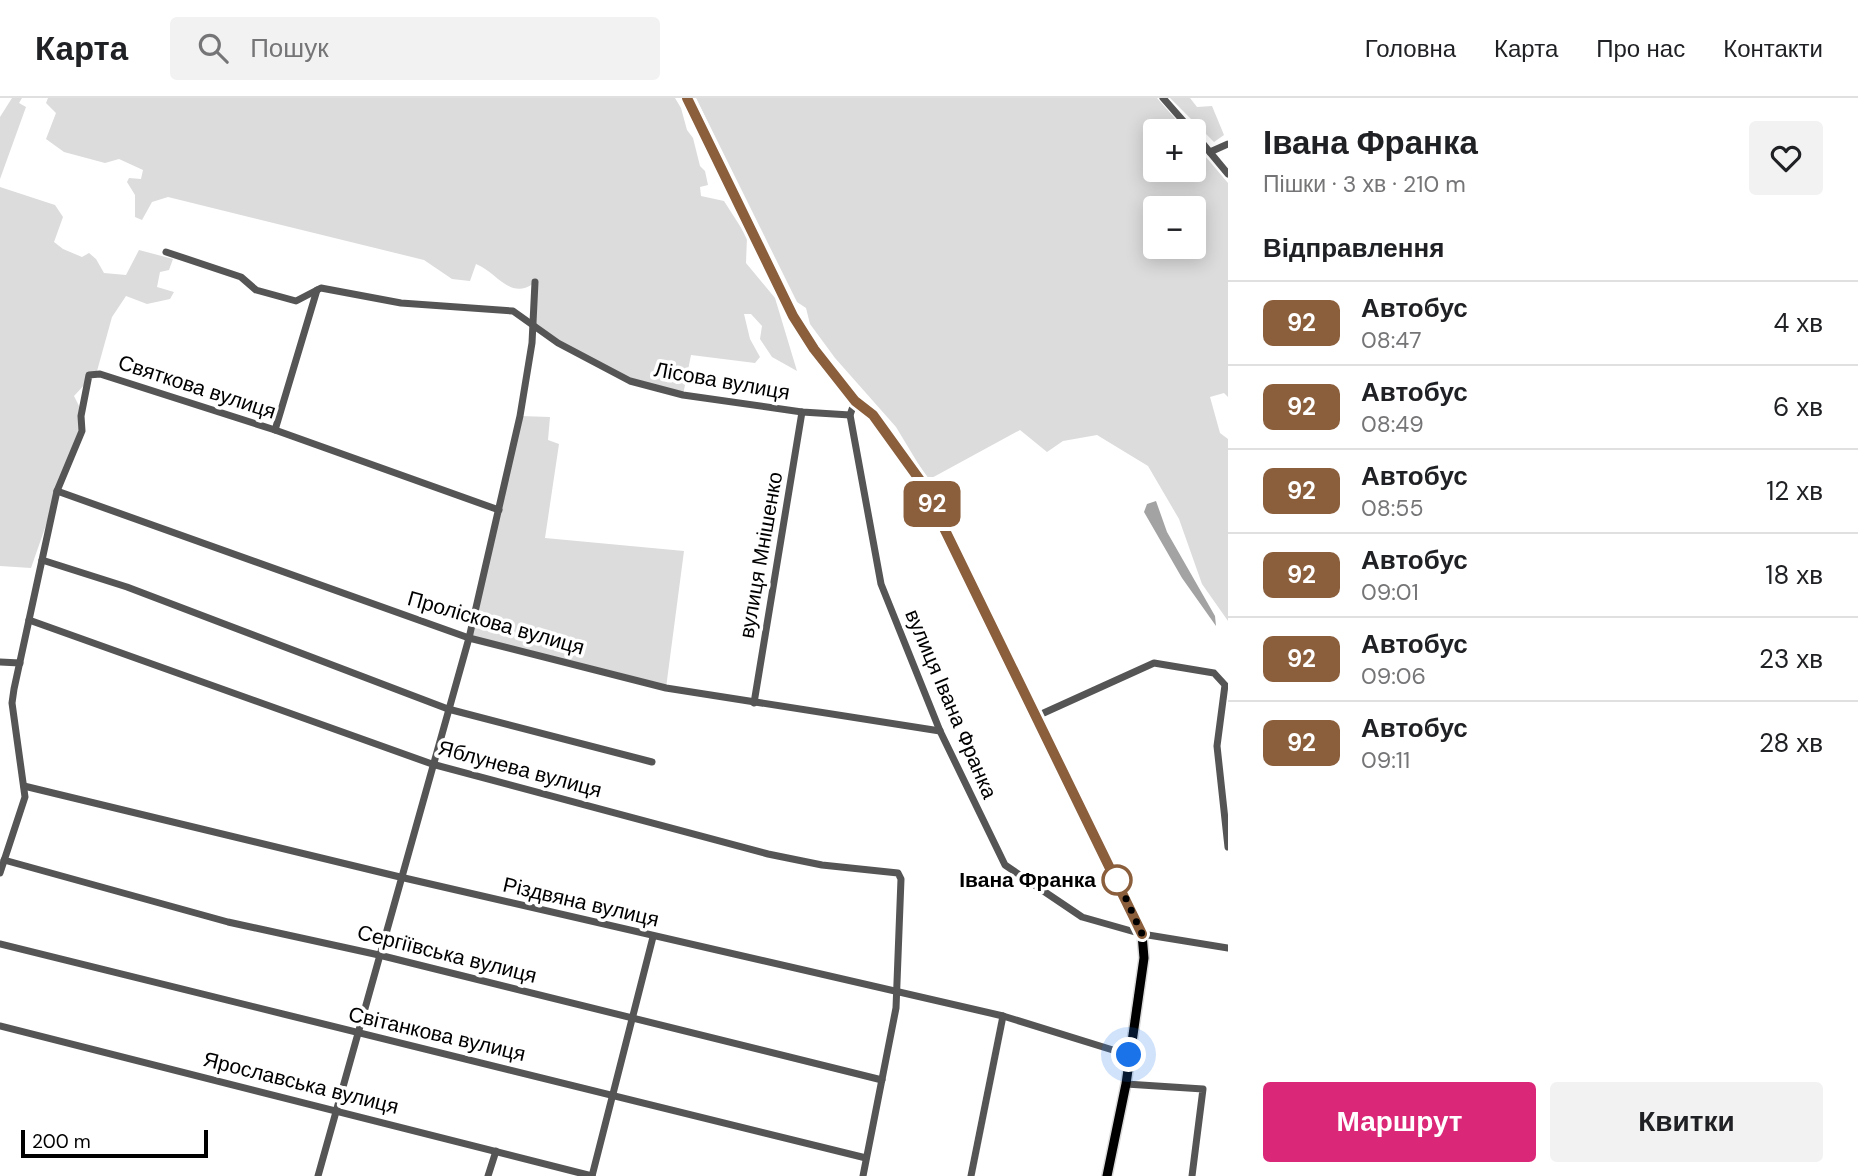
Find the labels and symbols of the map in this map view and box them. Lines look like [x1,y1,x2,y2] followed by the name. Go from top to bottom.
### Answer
[114,348,280,426] street label: Святкова вулиця
[652,355,792,407] street label: Лісова вулиця
[733,470,789,640] street label: вулиця Мнішенко
[900,481,964,527] line badge: 92
[404,584,588,662] street label: Проліскова вулиця
[898,605,1004,803] street label: вулиця Івана Франка
[435,734,605,804] street label: Яблунева вулиця
[1102,865,1132,895] marker: Івана Франка
[959,866,1096,894] place label: Івана Франка
[500,870,662,934] street label: Різдвяна вулиця
[354,918,540,990] street label: Сергіївська вулиця
[346,1000,528,1068] street label: Світанкова вулиця
[1111,1037,1146,1072] your location
[200,1045,402,1121] street label: Ярославська вулиця
[21,1127,208,1159] scale bar

